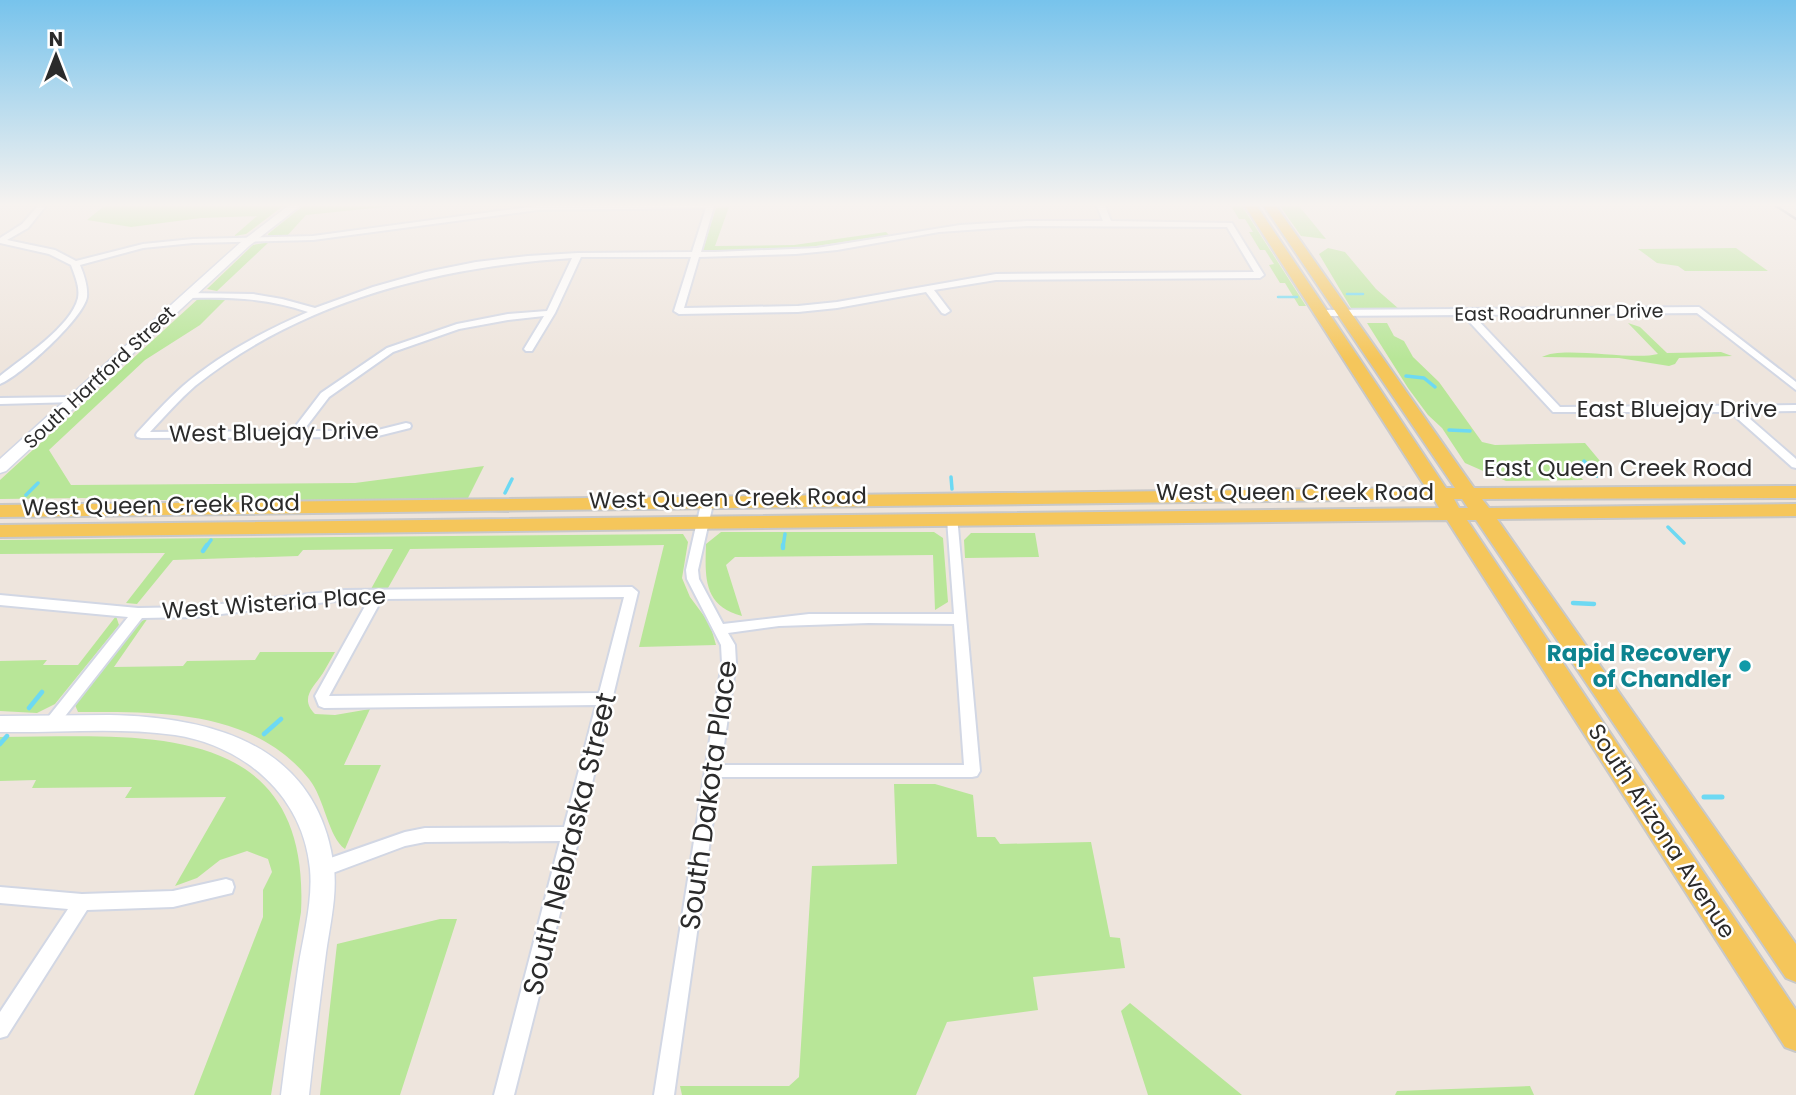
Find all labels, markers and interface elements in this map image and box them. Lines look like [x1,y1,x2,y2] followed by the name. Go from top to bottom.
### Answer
[21,21,91,91] north arrow
[49,26,63,53] text: N
[1454,297,1664,328] street label: East Roadrunner Drive
[17,300,181,455] street label: South Hartford Street
[1577,393,1777,425] street label: East Bluejay Drive
[169,414,379,450] street label: West Bluejay Drive
[1484,452,1752,484] street label: East Queen Creek Road
[1156,476,1434,508] street label: West Queen Creek Road
[589,480,867,516] street label: West Queen Creek Road
[22,487,300,523] street label: West Queen Creek Road
[161,579,387,627] street label: West Wisteria Place
[1547,637,1731,695] place label: Rapid Recovery of Chandler
[670,658,747,932] street label: South Dakota Place
[1737,658,1753,674] marker: Rapid Recovery of Chandler
[513,689,626,1000] street label: South Nebraska Street
[1581,718,1743,944] street label: South Arizona Avenue

